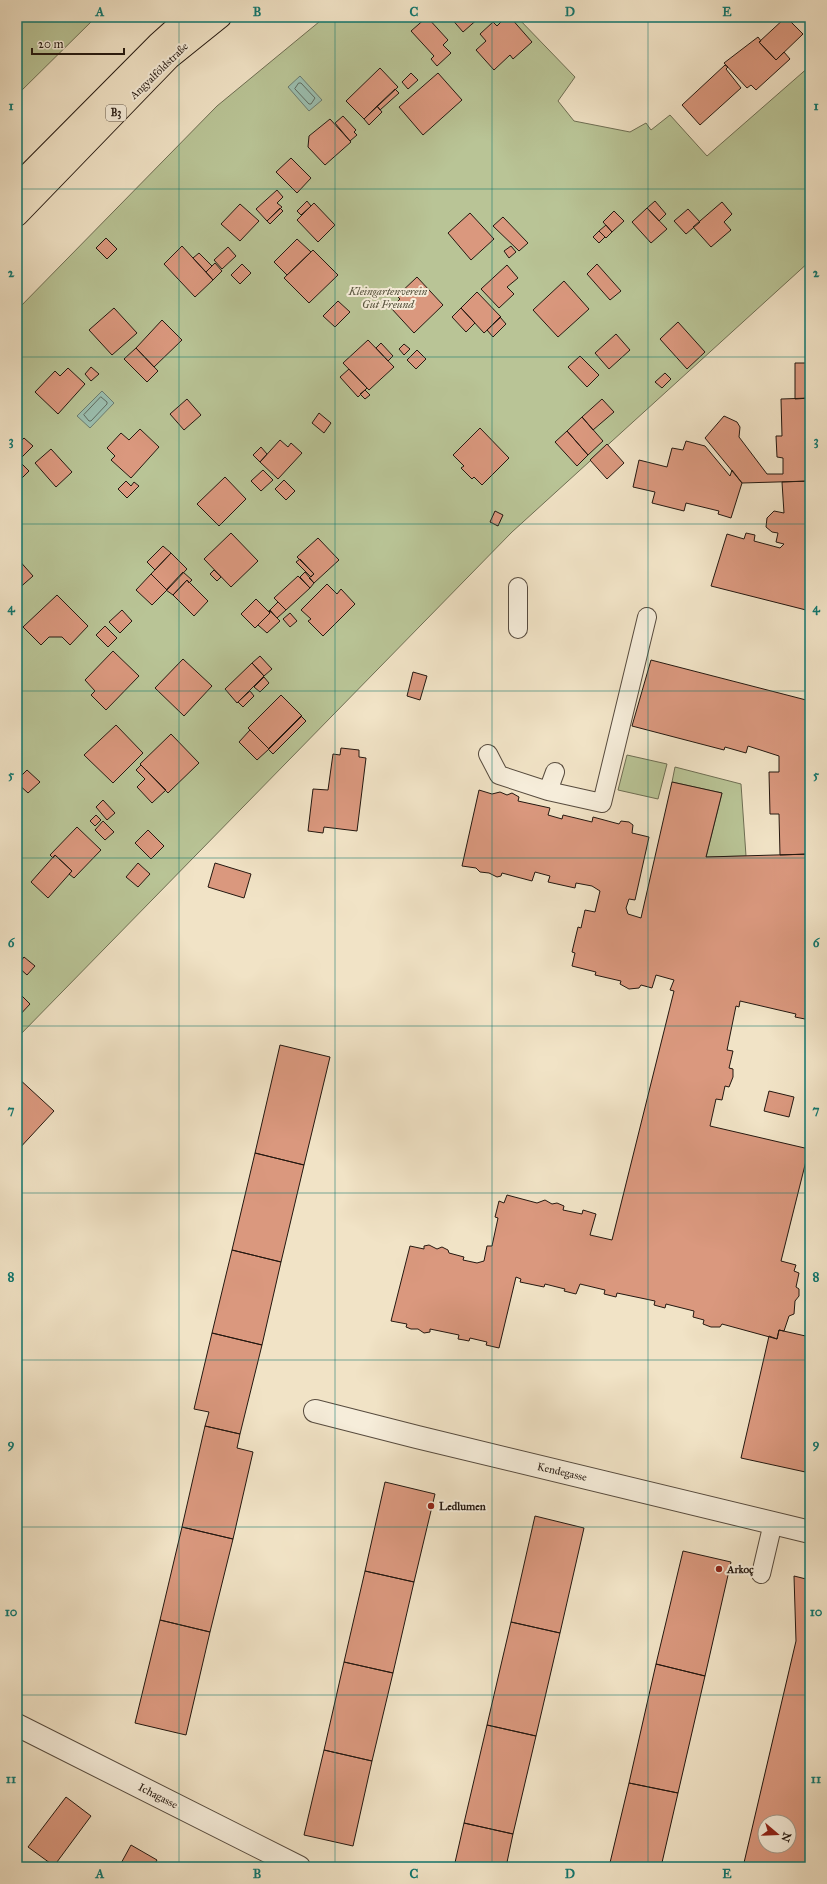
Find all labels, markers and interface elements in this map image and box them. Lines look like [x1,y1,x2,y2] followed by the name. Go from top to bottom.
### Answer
[95,4,105,20] text: A
[253,4,262,20] text: B
[410,4,419,20] text: C
[565,4,575,20] text: D
[722,4,732,20] text: E
[32,30,124,56] scale bar
[38,37,64,51] text: 20 m
[126,40,191,103] street label: Angyalföldstraße
[8,98,14,114] text: 1
[813,98,819,114] text: 1
[106,105,126,121] road number: B3
[8,265,15,281] text: 2
[813,265,820,281] text: 2
[348,285,428,311] park label: Kleingartenverein Gut Freund
[8,433,14,449] text: 3
[813,433,819,449] text: 3
[7,600,15,616] text: 4
[812,600,820,616] text: 4
[8,767,15,783] text: 5
[813,767,820,783] text: 5
[8,935,16,951] text: 6
[813,935,821,951] text: 6
[8,1102,15,1118] text: 7
[813,1102,820,1118] text: 7
[8,1269,15,1285] text: 8
[813,1269,820,1285] text: 8
[8,1436,15,1452] text: 9
[813,1436,820,1452] text: 9
[536,1460,589,1484] street label: Kendegasse
[439,1500,486,1513] place label: Ledlumen
[426,1501,436,1511] marker: Ledlumen
[726,1563,754,1577] place label: Arkoç
[714,1564,724,1574] marker: Arkoç
[5,1604,18,1620] text: 10
[810,1604,823,1620] text: 10
[6,1771,16,1787] text: 11
[811,1771,821,1787] text: 11
[136,1781,180,1812] street label: Ichagasse
[757,1814,797,1854] north arrow
[778,1831,794,1844] text: N
[95,1866,105,1882] text: A
[253,1866,262,1882] text: B
[410,1866,419,1882] text: C
[565,1866,575,1882] text: D
[722,1866,732,1882] text: E

